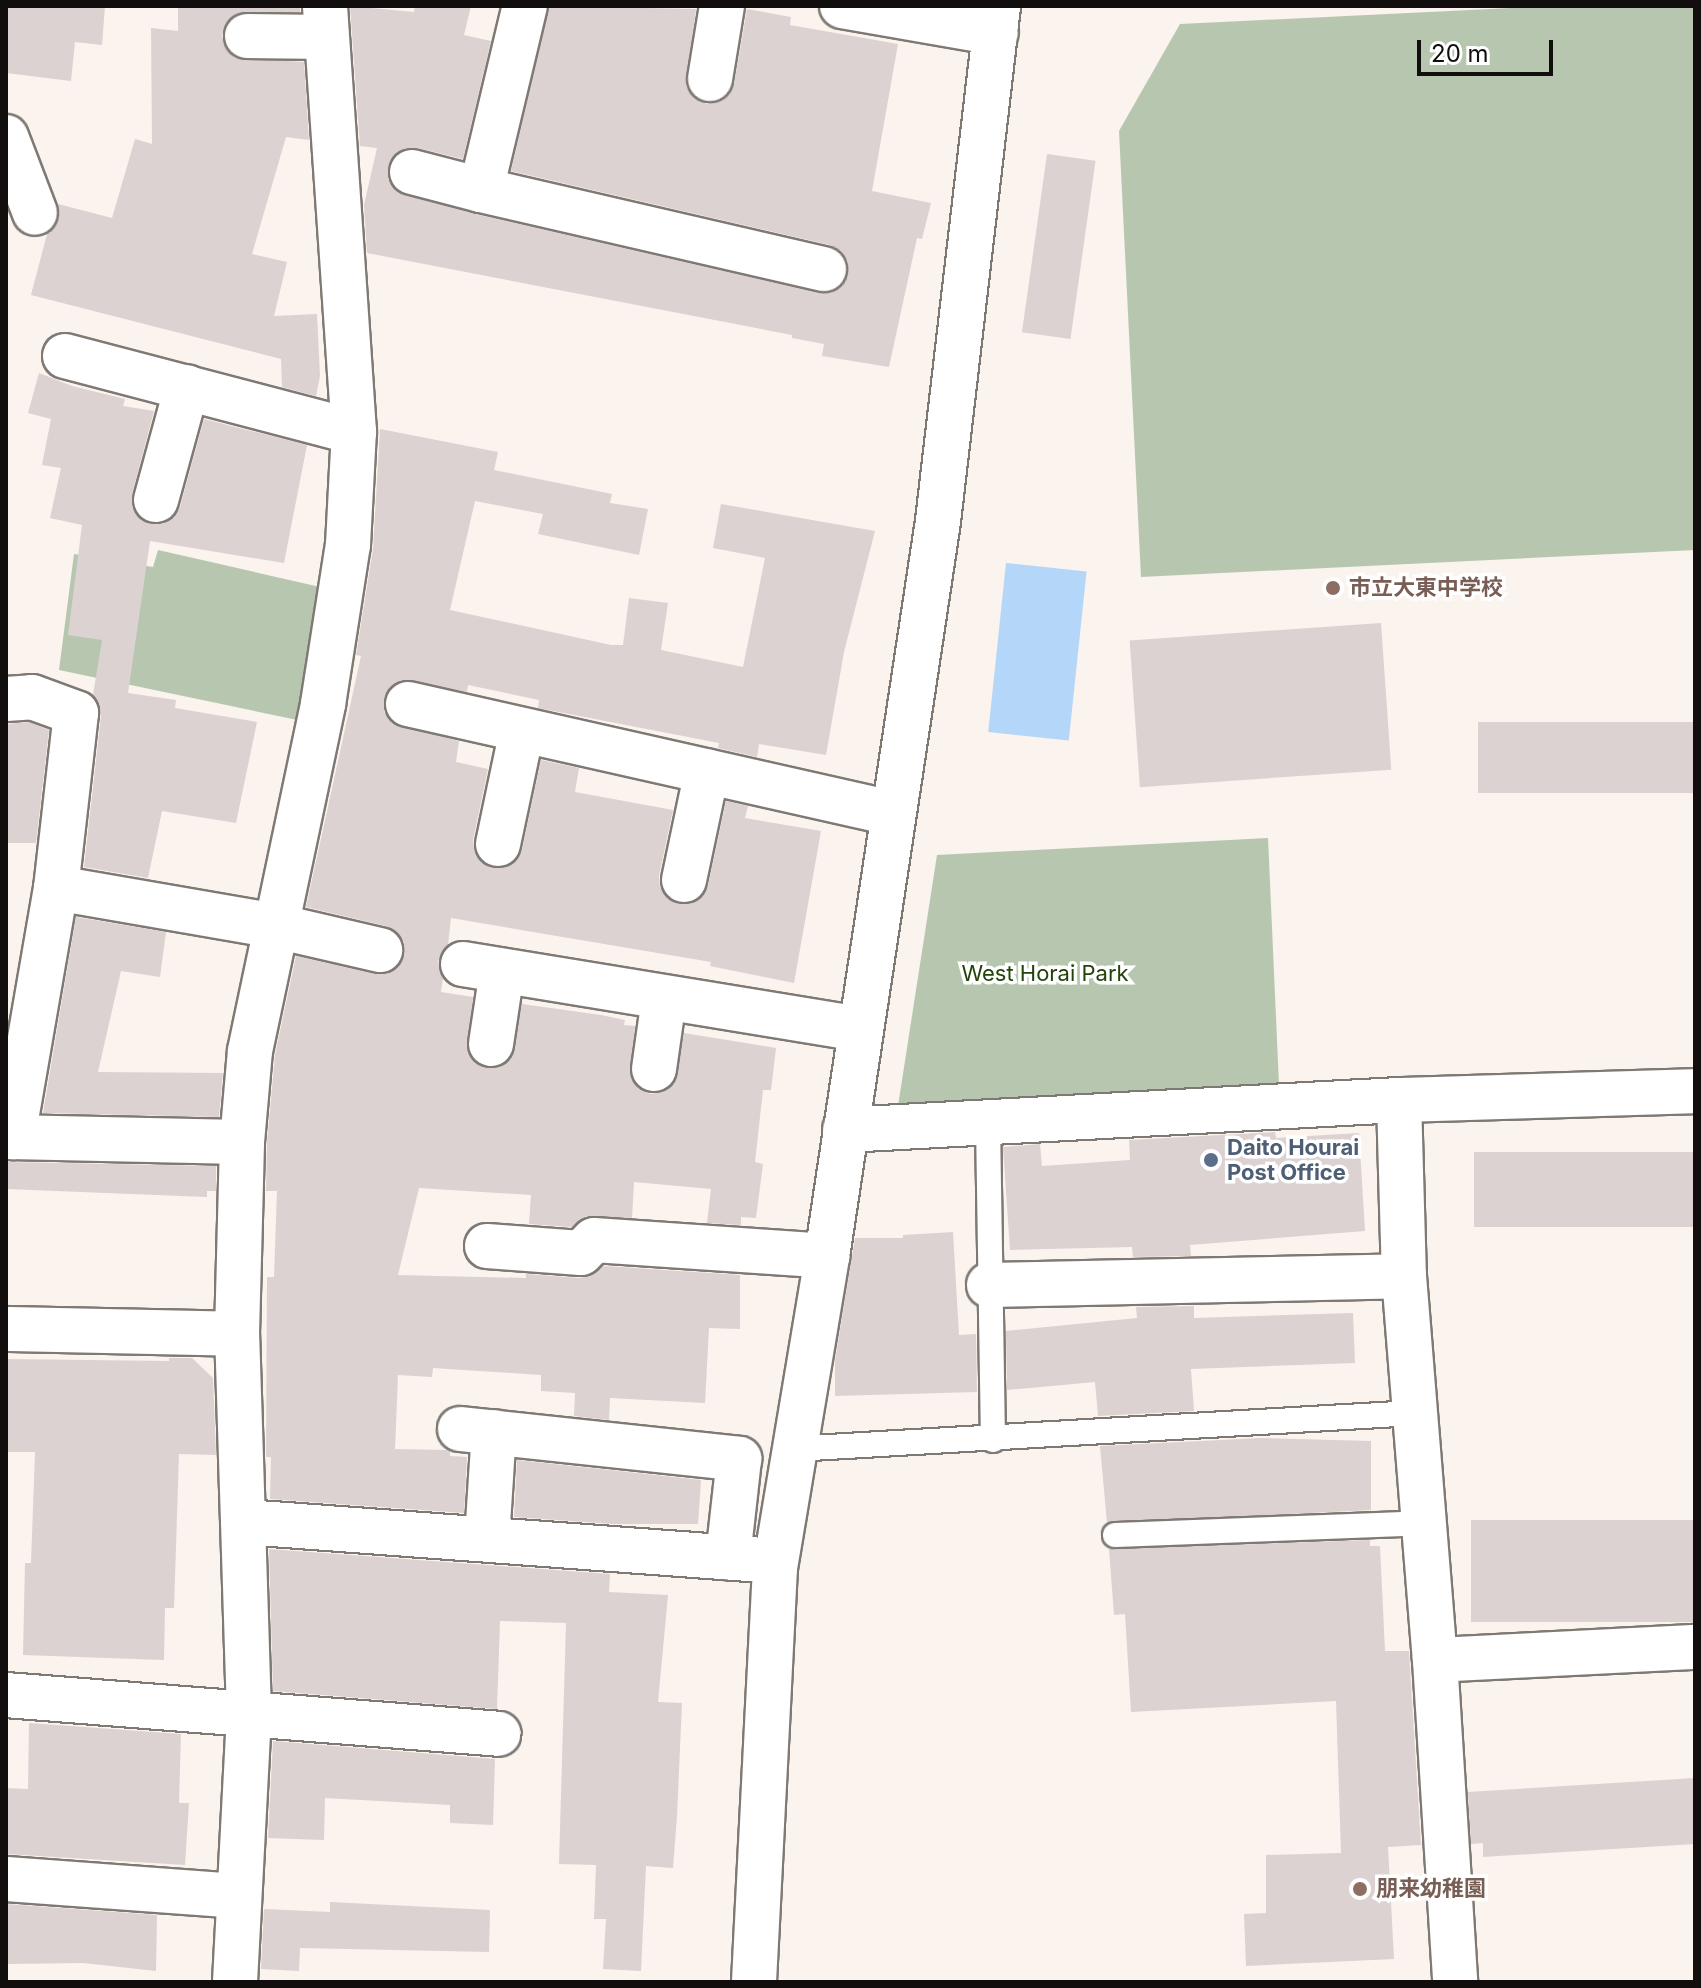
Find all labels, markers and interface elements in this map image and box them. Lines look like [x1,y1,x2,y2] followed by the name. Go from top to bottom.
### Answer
[1421,24,1557,74] scale bar
[1431,39,1489,68] text: 20 m
[1349,575,1503,601] place label: 市立大東中学校
[1324,579,1342,597] marker: 市立大東中学校
[961,961,1129,987] park label: West Horai Park
[1227,1134,1359,1186] place label: Daito Hourai Post Office
[1202,1151,1220,1169] marker: Daito Hourai Post Office
[1376,1876,1486,1902] place label: 朋来幼稚園
[1351,1880,1369,1898] marker: 朋来幼稚園

